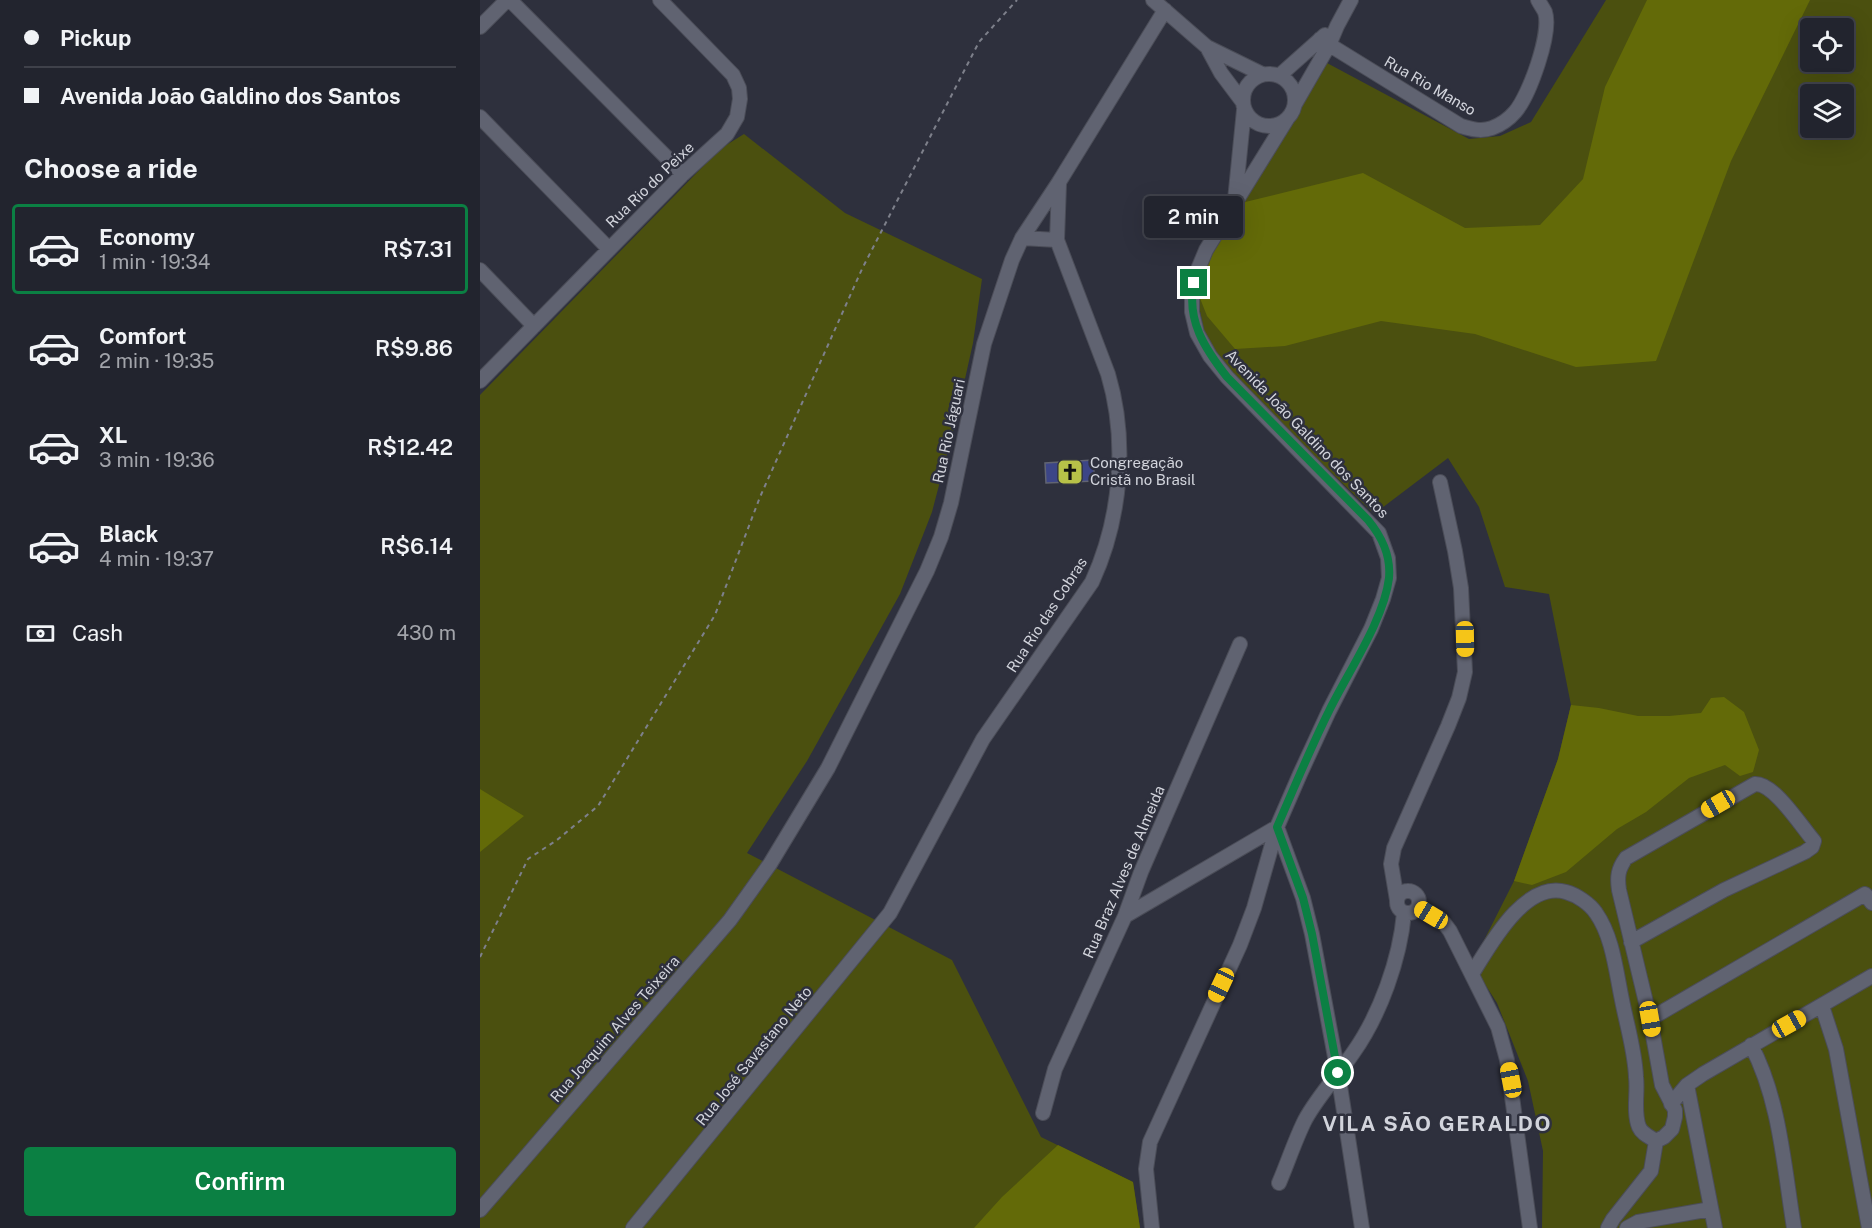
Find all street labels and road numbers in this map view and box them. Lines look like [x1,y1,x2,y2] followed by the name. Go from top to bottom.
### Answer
[1382,53,1479,119] street label: Rua Rio Manso
[602,138,697,231] street label: Rua Rio do Peixe
[1222,346,1392,521] street label: Avenida João Galdino dos Santos
[929,377,968,485] street label: Rua Rio Jáguari
[1003,554,1090,675] street label: Rua Rio das Cobras
[1079,783,1168,961] street label: Rua Braz Alves de Almeida
[547,952,683,1105] street label: Rua Joaquim Alves Teixeira
[692,983,815,1129] street label: Rua José Savastano Neto

